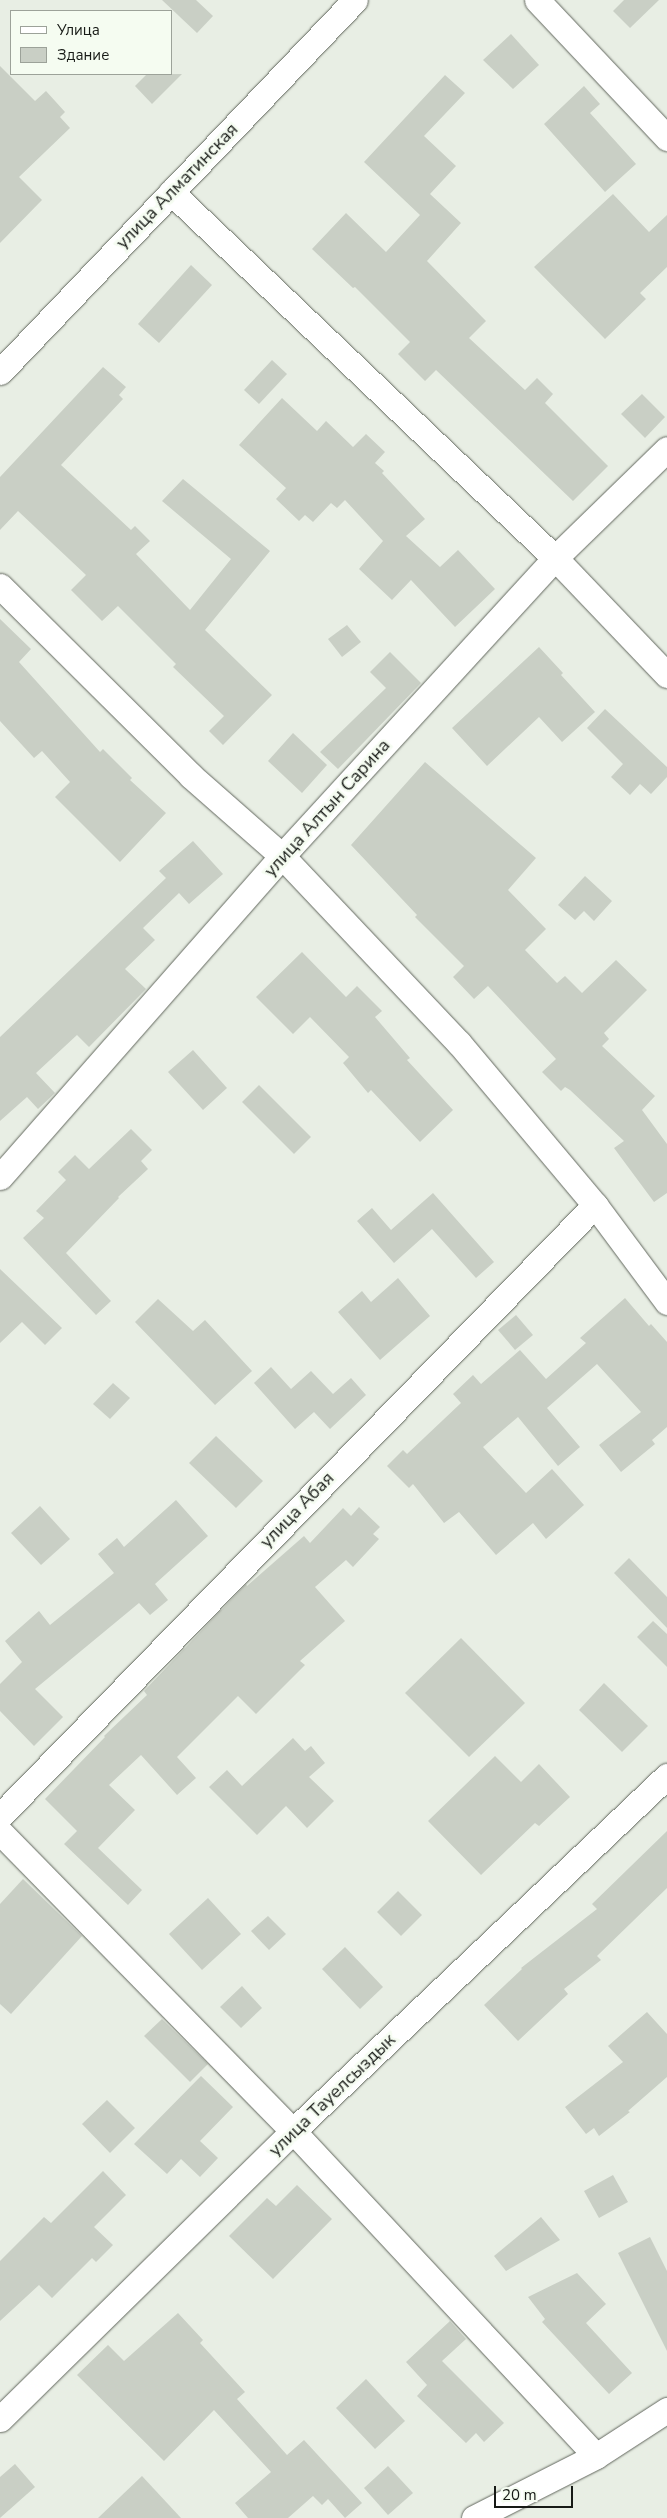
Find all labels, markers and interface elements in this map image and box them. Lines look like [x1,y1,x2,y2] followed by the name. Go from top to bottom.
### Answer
[10,10,172,75] legend
[57,20,100,40] text: Улица
[57,45,109,65] text: Здание
[111,119,243,253] street label: улица Алматинская
[260,735,394,881] street label: улица Алтын Сарина
[255,1468,339,1552] street label: улица Абая
[264,2029,400,2161] street label: улица Тауелсыздык
[497,2476,576,2508] scale bar
[502,2485,537,2505] text: 20 m

